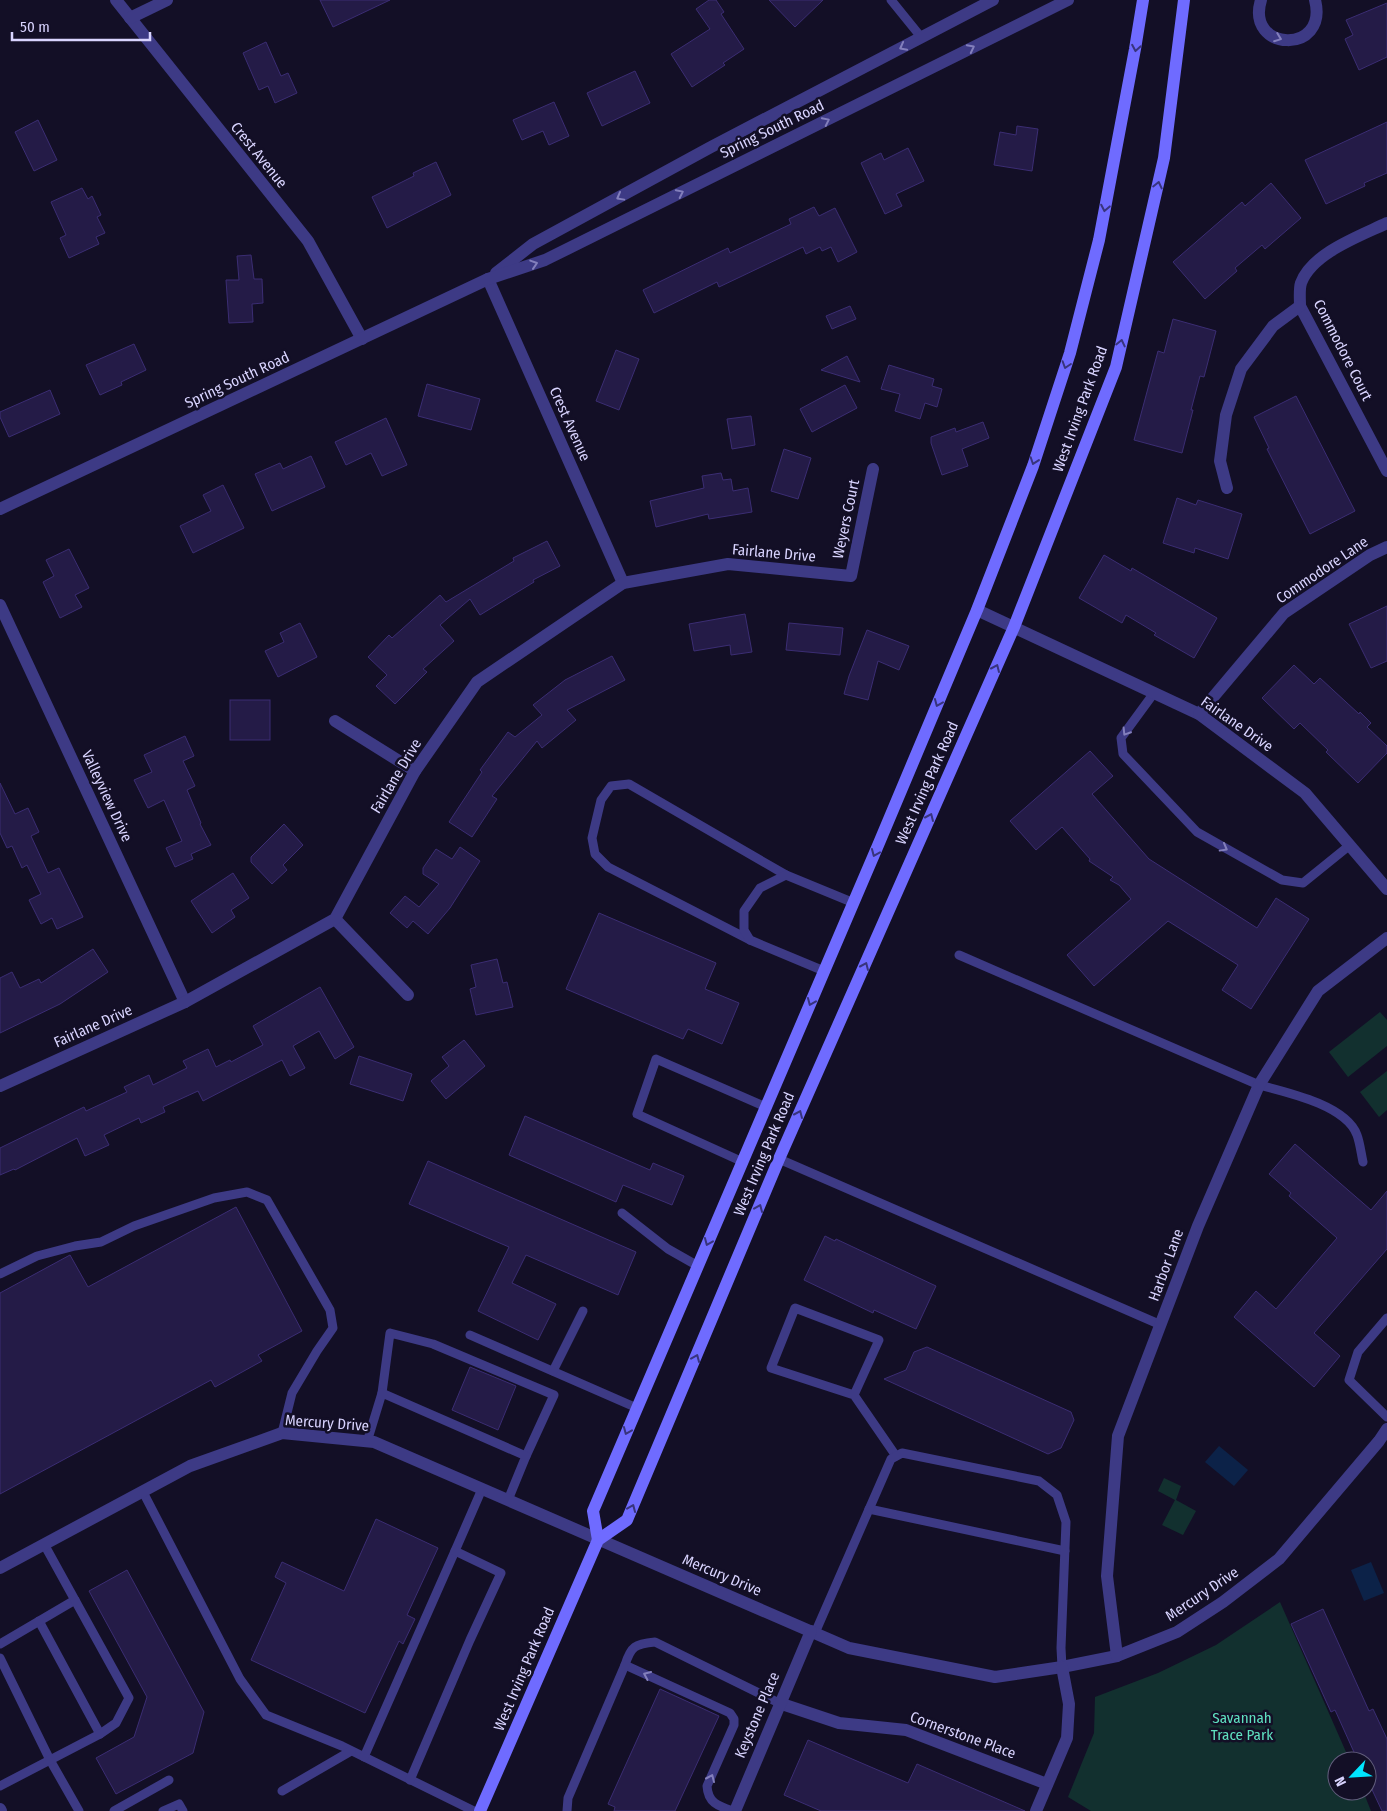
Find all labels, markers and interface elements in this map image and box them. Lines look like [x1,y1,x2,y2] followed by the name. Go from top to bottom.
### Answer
[12,10,150,42] scale bar
[20,18,50,36] text: 50 m
[1273,32,1282,42] one-way arrow
[899,41,908,51] one-way arrow
[966,44,975,54] one-way arrow
[1131,44,1141,53] one-way arrow
[717,96,827,162] street label: Spring South Road
[820,117,829,127] one-way arrow
[227,118,291,192] street label: Crest Avenue
[1152,180,1163,189] one-way arrow
[675,189,684,199] one-way arrow
[616,190,625,200] one-way arrow
[1100,203,1111,212] one-way arrow
[529,259,538,269] one-way arrow
[1310,296,1376,404] street label: Commodore Court
[1115,338,1126,347] one-way arrow
[1049,344,1111,474] street label: West Irving Park Road
[182,348,292,412] street label: Spring South Road
[1062,361,1072,369] one-way arrow
[546,384,594,464] street label: Crest Avenue
[1030,456,1040,465] one-way arrow
[829,478,863,560] street label: Weyers Court
[1273,533,1371,607] street label: Commodore Lane
[731,540,817,566] street label: Fairlane Drive
[989,664,1000,673] one-way arrow
[1197,693,1277,755] street label: Fairlane Drive
[934,698,945,707] one-way arrow
[892,719,962,847] street label: West Irving Park Road
[1122,727,1132,736] one-way arrow
[367,735,425,817] street label: Fairlane Drive
[78,747,136,845] street label: Valleyview Drive
[924,813,935,822] one-way arrow
[1219,841,1228,851] one-way arrow
[871,848,882,857] one-way arrow
[858,962,869,971] one-way arrow
[807,997,818,1006] one-way arrow
[51,1001,135,1051] street label: Fairlane Drive
[730,1089,798,1219] street label: West Irving Park Road
[793,1110,803,1119] one-way arrow
[752,1204,763,1213] one-way arrow
[1145,1226,1187,1304] street label: Harbor Lane
[704,1237,715,1246] one-way arrow
[689,1354,700,1363] one-way arrow
[284,1411,370,1435] street label: Mercury Drive
[623,1426,633,1435] one-way arrow
[626,1504,637,1513] one-way arrow
[680,1550,764,1600] street label: Mercury Drive
[1162,1563,1242,1625] street label: Mercury Drive
[490,1604,558,1734] street label: West Irving Park Road
[731,1669,783,1761] street label: Keystone Place
[643,1671,652,1681] one-way arrow
[908,1708,1018,1762] street label: Cornerstone Place
[1211,1709,1273,1744] park label: Savannah Trace Park
[1327,1751,1377,1801] north arrow
[704,1774,715,1783] one-way arrow
[1331,1774,1350,1789] text: N

